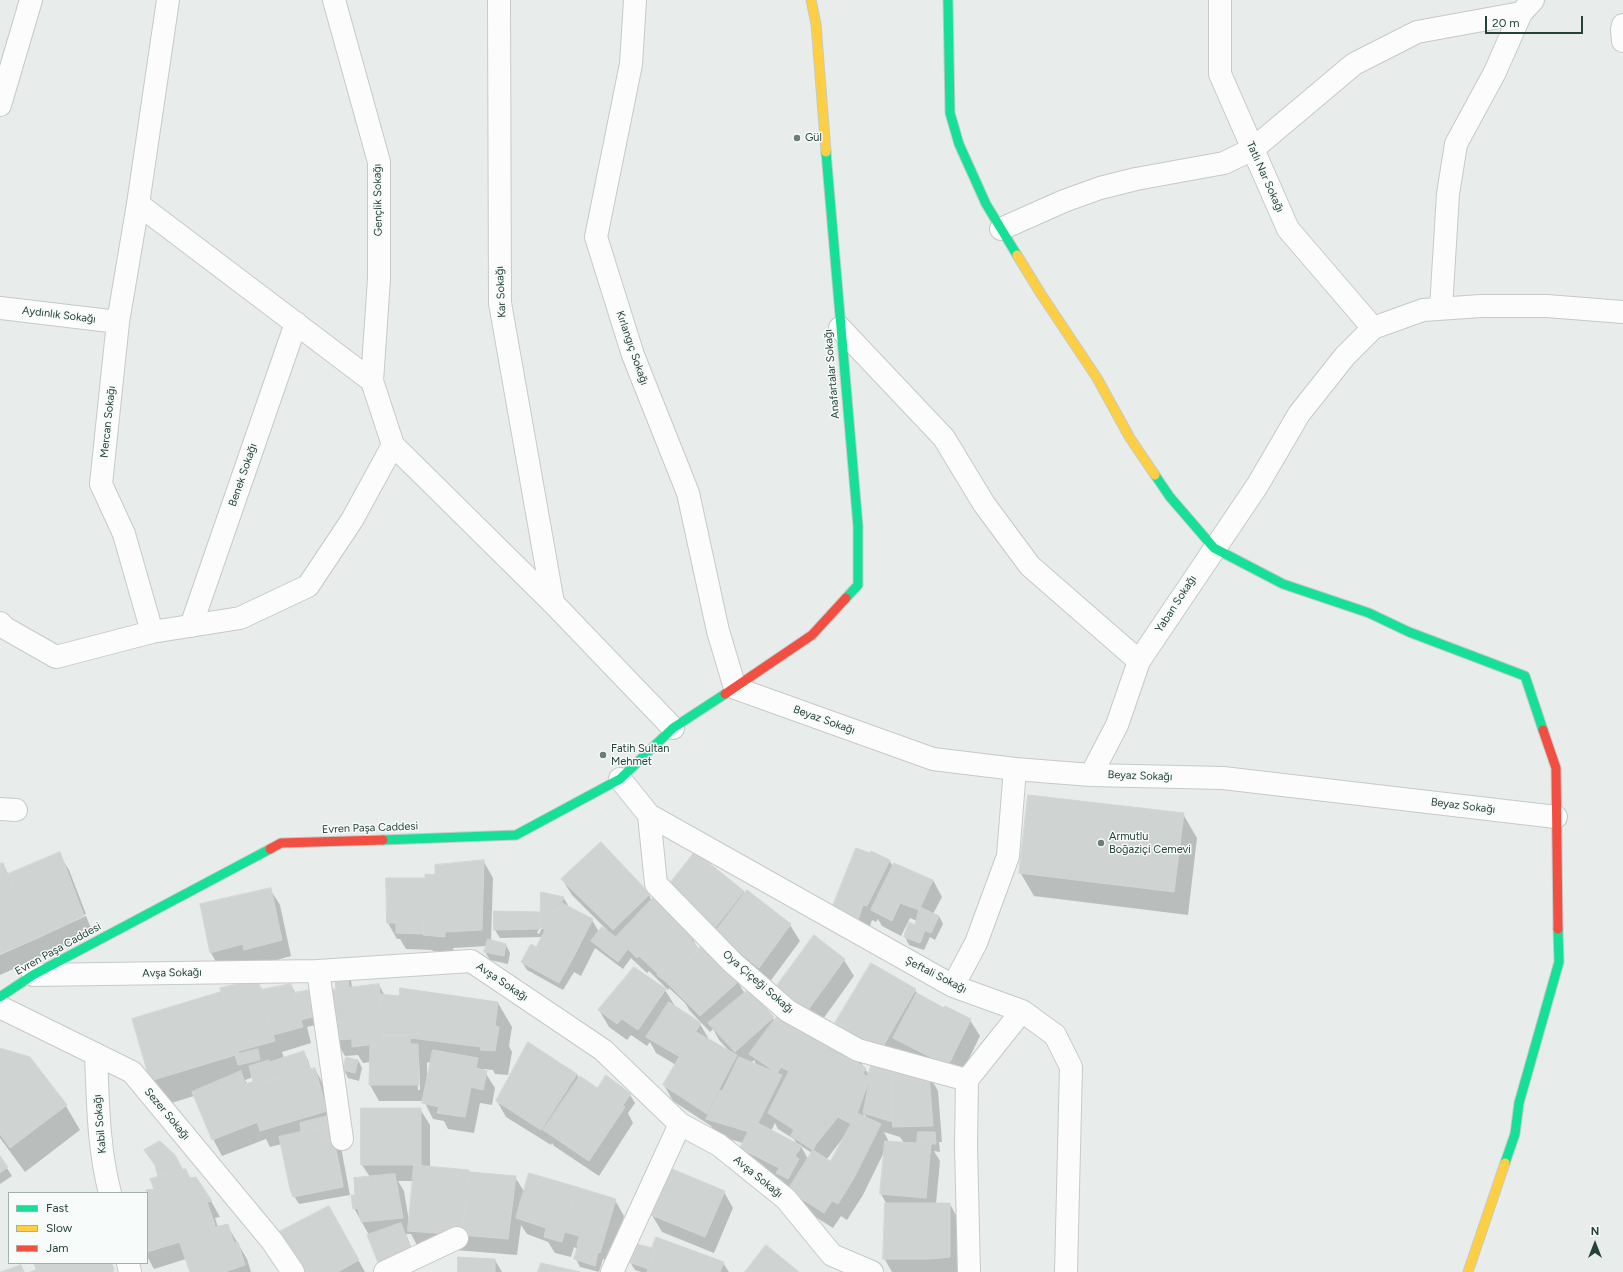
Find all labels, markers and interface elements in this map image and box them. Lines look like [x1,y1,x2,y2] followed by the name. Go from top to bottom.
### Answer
[1487,8,1585,34] scale bar
[1492,16,1520,30] text: 20 m
[805,131,822,145] place label: Gül
[792,133,802,143] marker: Gül
[1243,139,1287,215] street label: Tatlı Nar Sokağı
[371,164,385,236] street label: Gençlik Sokağı
[493,266,509,318] street label: Kar Sokağı
[21,304,97,326] street label: Aydınlık Sokağı
[613,309,651,387] street label: Kırlangıç Sokağı
[822,329,842,419] street label: Anafartalar Sokağı
[98,385,118,459] street label: Mercan Sokağı
[226,442,260,508] street label: Benek Sokağı
[1153,573,1199,635] street label: Yaban Sokağı
[791,703,857,737] street label: Beyaz Sokağı
[611,742,669,768] place label: Fatih Sultan Mehmet
[598,750,608,760] marker: Fatih Sultan Mehmet
[1107,768,1173,784] street label: Beyaz Sokağı
[1430,795,1496,817] street label: Beyaz Sokağı
[322,820,418,836] street label: Evren Paşa Caddesi
[1109,830,1191,856] place label: Armutlu Boğaziçi Cemevi
[1096,838,1106,848] marker: Armutlu Boğaziçi Cemevi
[13,920,103,978] street label: Evren Paşa Caddesi
[720,948,796,1016] street label: Oya Çiçeği Sokağı
[903,954,969,996] street label: Şeftali Sokağı
[474,960,530,1004] street label: Avşa Sokağı
[142,966,202,980] street label: Avşa Sokağı
[142,1085,192,1143] street label: Sezer Sokağı
[91,1094,109,1154] street label: Kabil Sokağı
[731,1153,785,1201] street label: Avşa Sokağı
[8,1192,148,1264] legend
[46,1201,69,1215] text: Fast
[46,1221,72,1235] text: Slow
[1575,1224,1615,1264] north arrow
[1591,1225,1599,1238] text: N
[46,1241,69,1255] text: Jam

